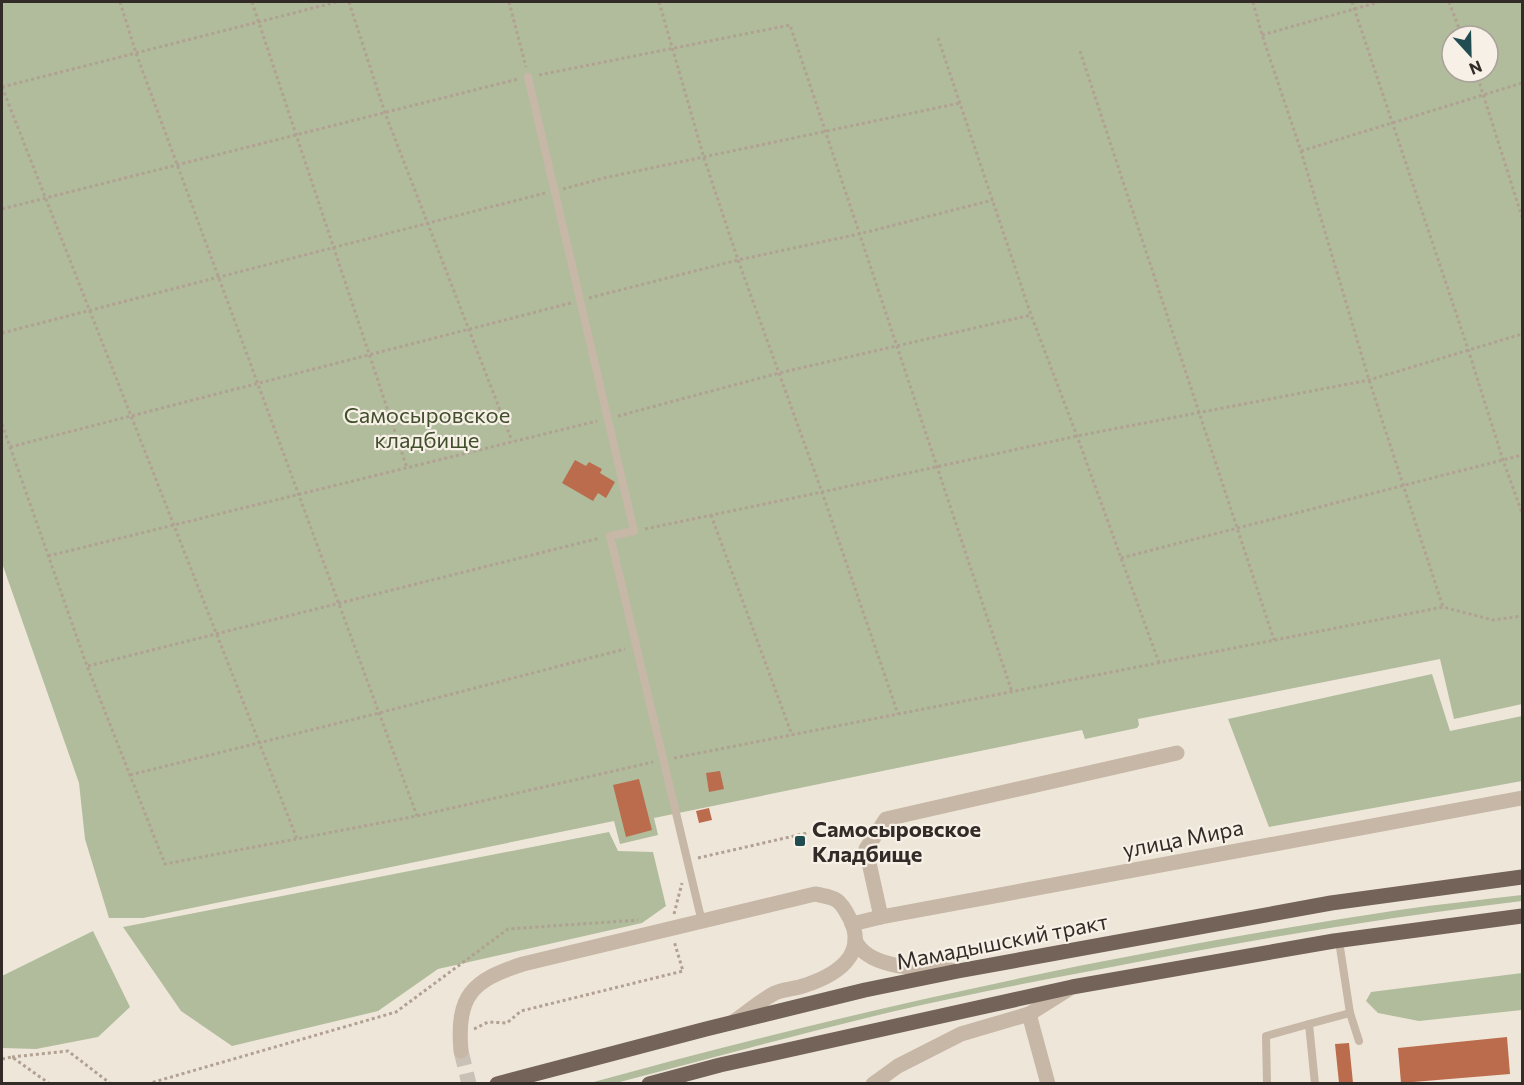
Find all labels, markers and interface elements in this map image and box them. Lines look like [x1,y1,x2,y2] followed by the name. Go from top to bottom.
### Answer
[1440,24,1500,84] north arrow
[1467,57,1485,79] text: N
[344,401,510,453] park label: Самосыровское кладбище
[1120,813,1246,863] street label: улица Мира
[812,815,981,867] place label: Самосыровское Кладбище
[793,834,807,848] marker: Самосыровское Кладбище
[894,907,1110,975] street label: Мамадышский тракт

